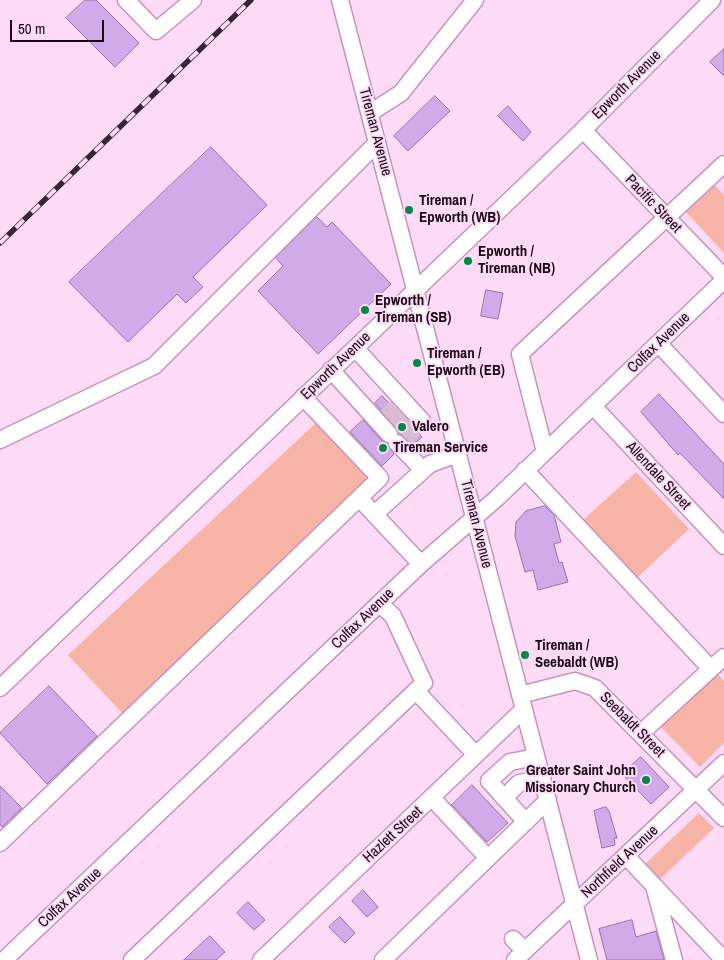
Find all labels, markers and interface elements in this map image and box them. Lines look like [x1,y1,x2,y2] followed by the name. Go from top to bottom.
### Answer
[12,10,106,42] scale bar
[18,18,45,39] text: 50 m
[589,47,665,123] street label: Epworth Avenue
[355,86,395,178] street label: Tireman Avenue
[621,171,685,237] street label: Pacific Street
[419,192,500,227] place label: Tireman / Epworth (WB)
[403,204,415,216] marker: Tireman / Epworth (WB)
[478,243,555,278] place label: Epworth / Tireman (NB)
[462,255,474,267] marker: Epworth / Tireman (NB)
[375,292,451,327] place label: Epworth / Tireman (SB)
[359,304,371,316] marker: Epworth / Tireman (SB)
[624,309,694,377] street label: Colfax Avenue
[297,328,375,404] street label: Epworth Avenue
[427,345,505,380] place label: Tireman / Epworth (EB)
[411,357,423,369] marker: Tireman / Epworth (EB)
[412,418,449,436] place label: Valero
[396,421,408,433] marker: Valero
[622,438,694,514] street label: Allendale Street
[393,439,488,457] place label: Tireman Service
[377,442,389,454] marker: Tireman Service
[456,478,496,570] street label: Tireman Avenue
[328,585,398,653] street label: Colfax Avenue
[535,637,618,672] place label: Tireman / Seebaldt (WB)
[519,649,531,661] marker: Tireman / Seebaldt (WB)
[596,689,668,761] street label: Seebaldt Street
[525,762,636,797] place label: Greater Saint John Missionary Church
[640,774,652,786] marker: Greater Saint John Missionary Church
[360,803,426,867] street label: Hazlett Street
[578,822,662,902] street label: Northfield Avenue
[35,864,105,932] street label: Colfax Avenue

